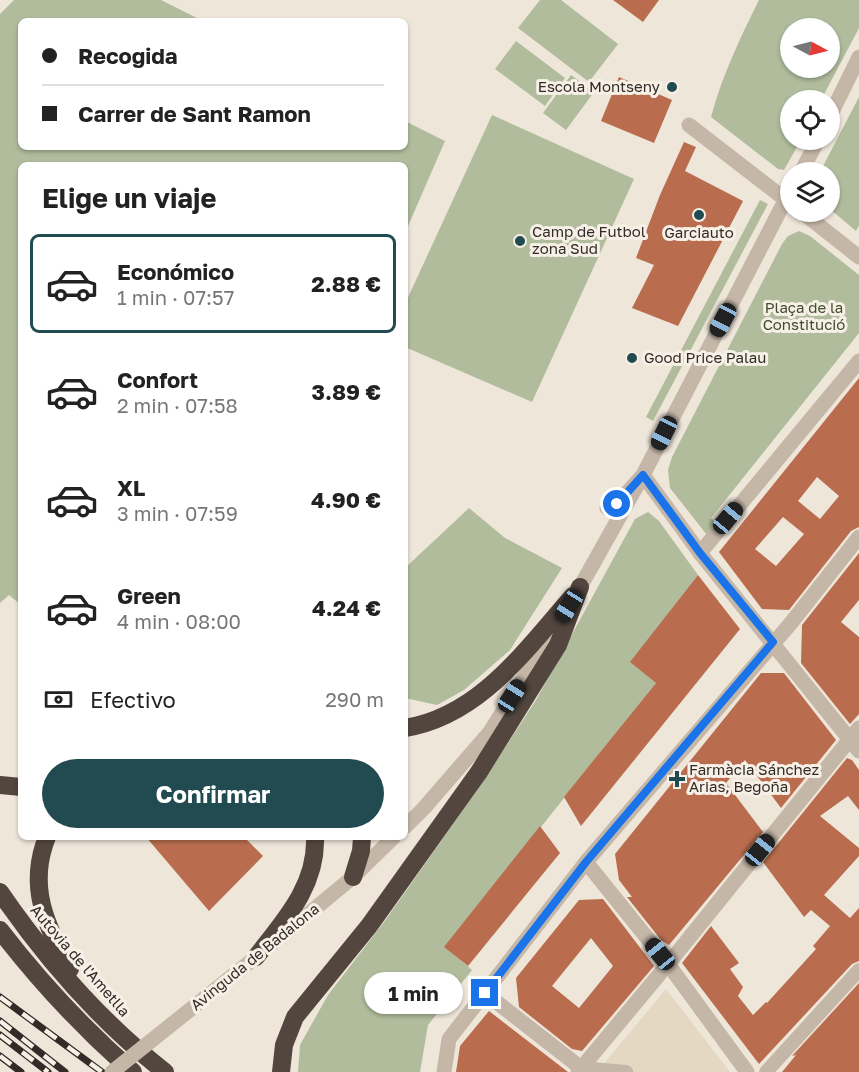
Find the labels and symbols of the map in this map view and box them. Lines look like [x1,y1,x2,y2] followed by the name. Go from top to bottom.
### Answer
[780,18,840,78] north arrow
[538,77,661,95] place label: Escola Montseny
[665,80,679,94] marker: Escola Montseny
[692,208,706,222] marker: Garciauto
[532,222,646,257] place label: Camp de Futbol zona Sud
[664,223,734,241] place label: Garciauto
[513,234,527,248] marker: Camp de Futbol zona Sud
[763,298,845,333] park label: Plaça de la Constitució
[707,300,739,340] car
[644,348,766,366] place label: Good Price Palau
[625,351,639,365] marker: Good Price Palau
[648,413,680,453] car
[603,490,630,517] route start
[710,498,746,538] car
[552,586,586,626] car
[495,676,529,716] car
[689,760,820,795] place label: Farmàcia Sánchez Arias, Begoña
[670,772,684,786] marker: Farmàcia Sánchez Arias, Begoña
[742,830,778,870] car
[187,899,322,1013] street label: Avinguda de Badalona
[27,901,134,1020] street label: Autovia de l'Ametlla
[642,934,678,974] car
[365,972,464,1014] callout: 1 min
[471,979,498,1006] route end

